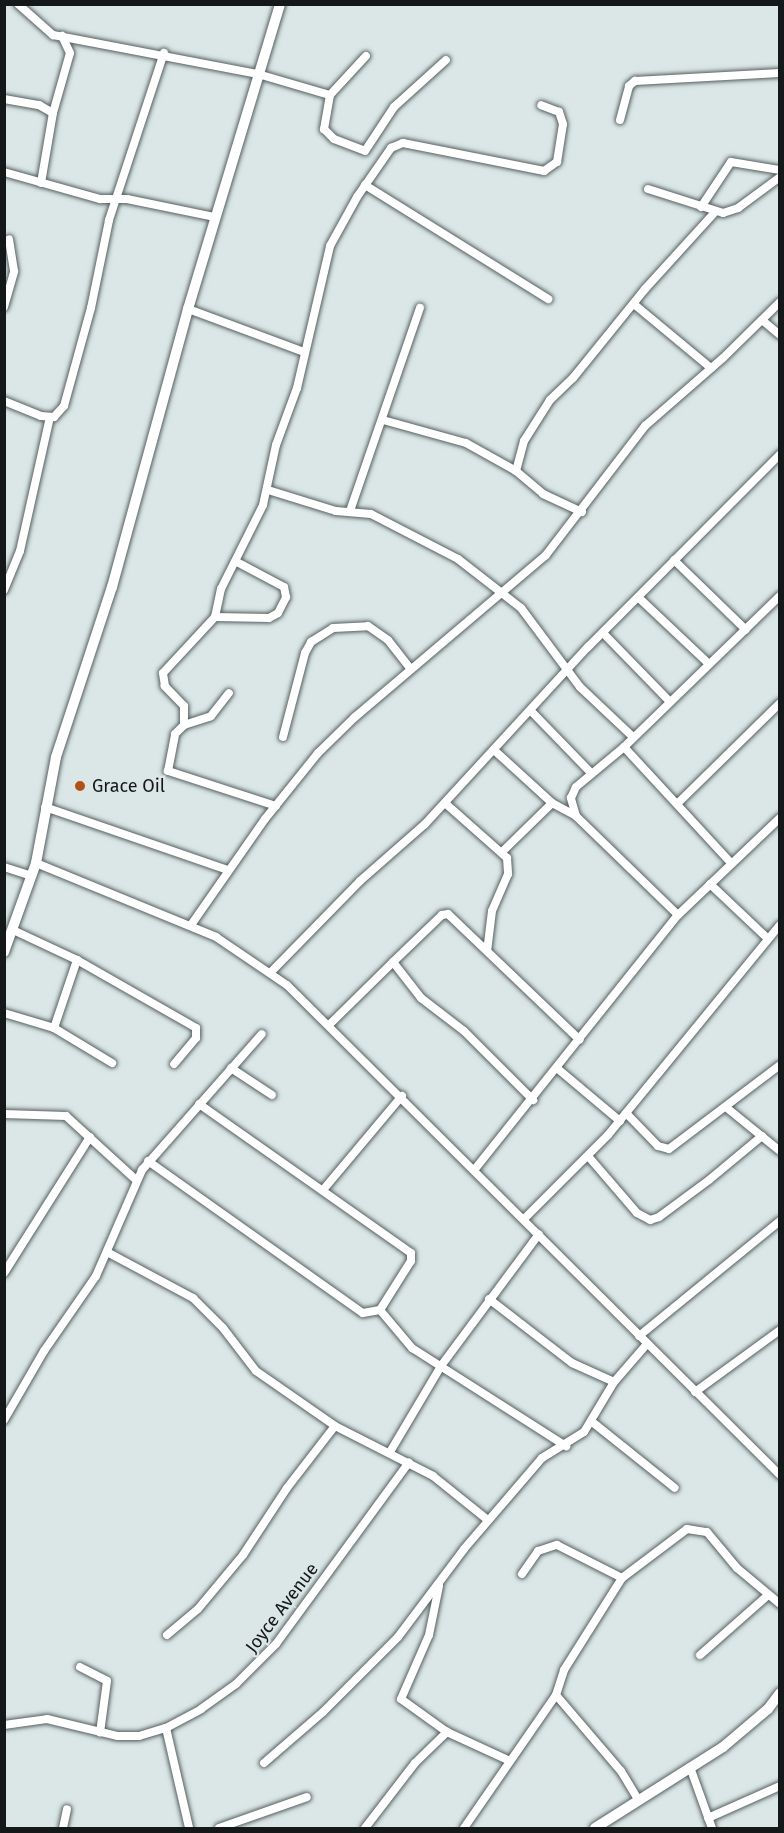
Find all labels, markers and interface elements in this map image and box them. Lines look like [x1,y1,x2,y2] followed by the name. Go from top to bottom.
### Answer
[92,775,165,797] place label: Grace Oil
[73,779,87,793] marker: Grace Oil
[241,1559,323,1657] street label: Joyce Avenue

